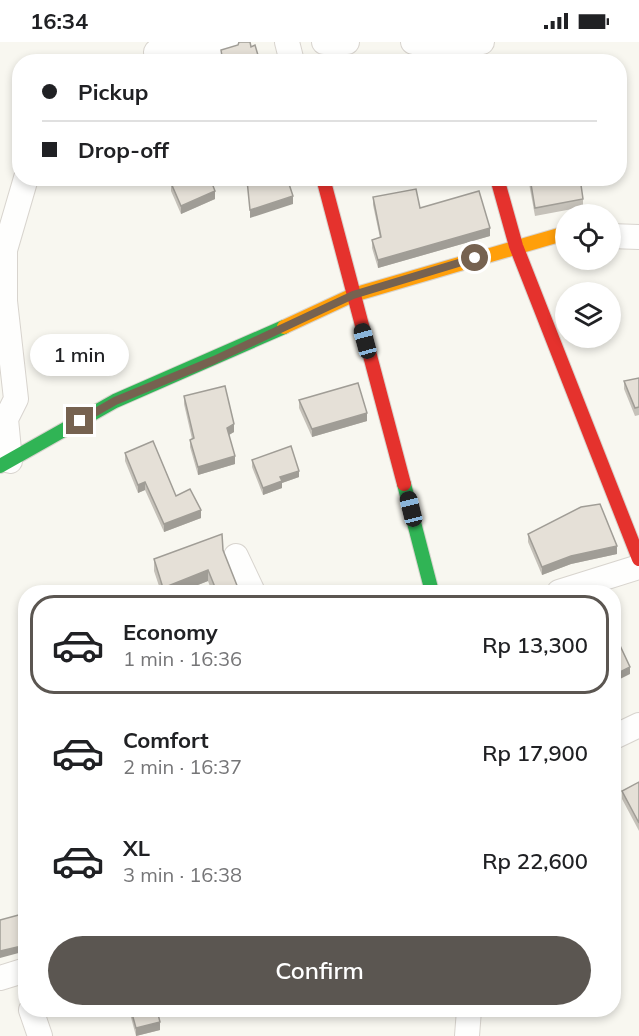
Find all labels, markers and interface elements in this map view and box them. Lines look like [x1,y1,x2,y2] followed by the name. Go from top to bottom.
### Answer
[30,7,88,35] text: 16:34
[78,78,148,106] text: Pickup
[78,136,169,164] text: Drop-off
[555,204,621,348] map controls
[555,204,621,270] button: locate
[461,244,488,271] route start
[555,282,621,348] button: layers
[352,321,378,361] car
[31,334,130,376] callout: 1 min
[54,342,105,367] text: 1 min
[66,407,93,434] route end
[398,489,424,529] car
[51,618,105,672] icon: car
[123,618,218,646] text: Economy
[482,631,588,659] text: Rp 13,300
[123,646,242,671] text: 1 min · 16:36
[51,726,105,780] icon: car
[123,726,209,754] text: Comfort
[482,739,588,767] text: Rp 17,900
[123,754,242,779] text: 2 min · 16:37
[51,834,105,888] icon: car
[123,834,150,862] text: XL
[482,847,588,875] text: Rp 22,600
[123,862,242,887] text: 3 min · 16:38
[48,936,591,1005] button: Confirm

